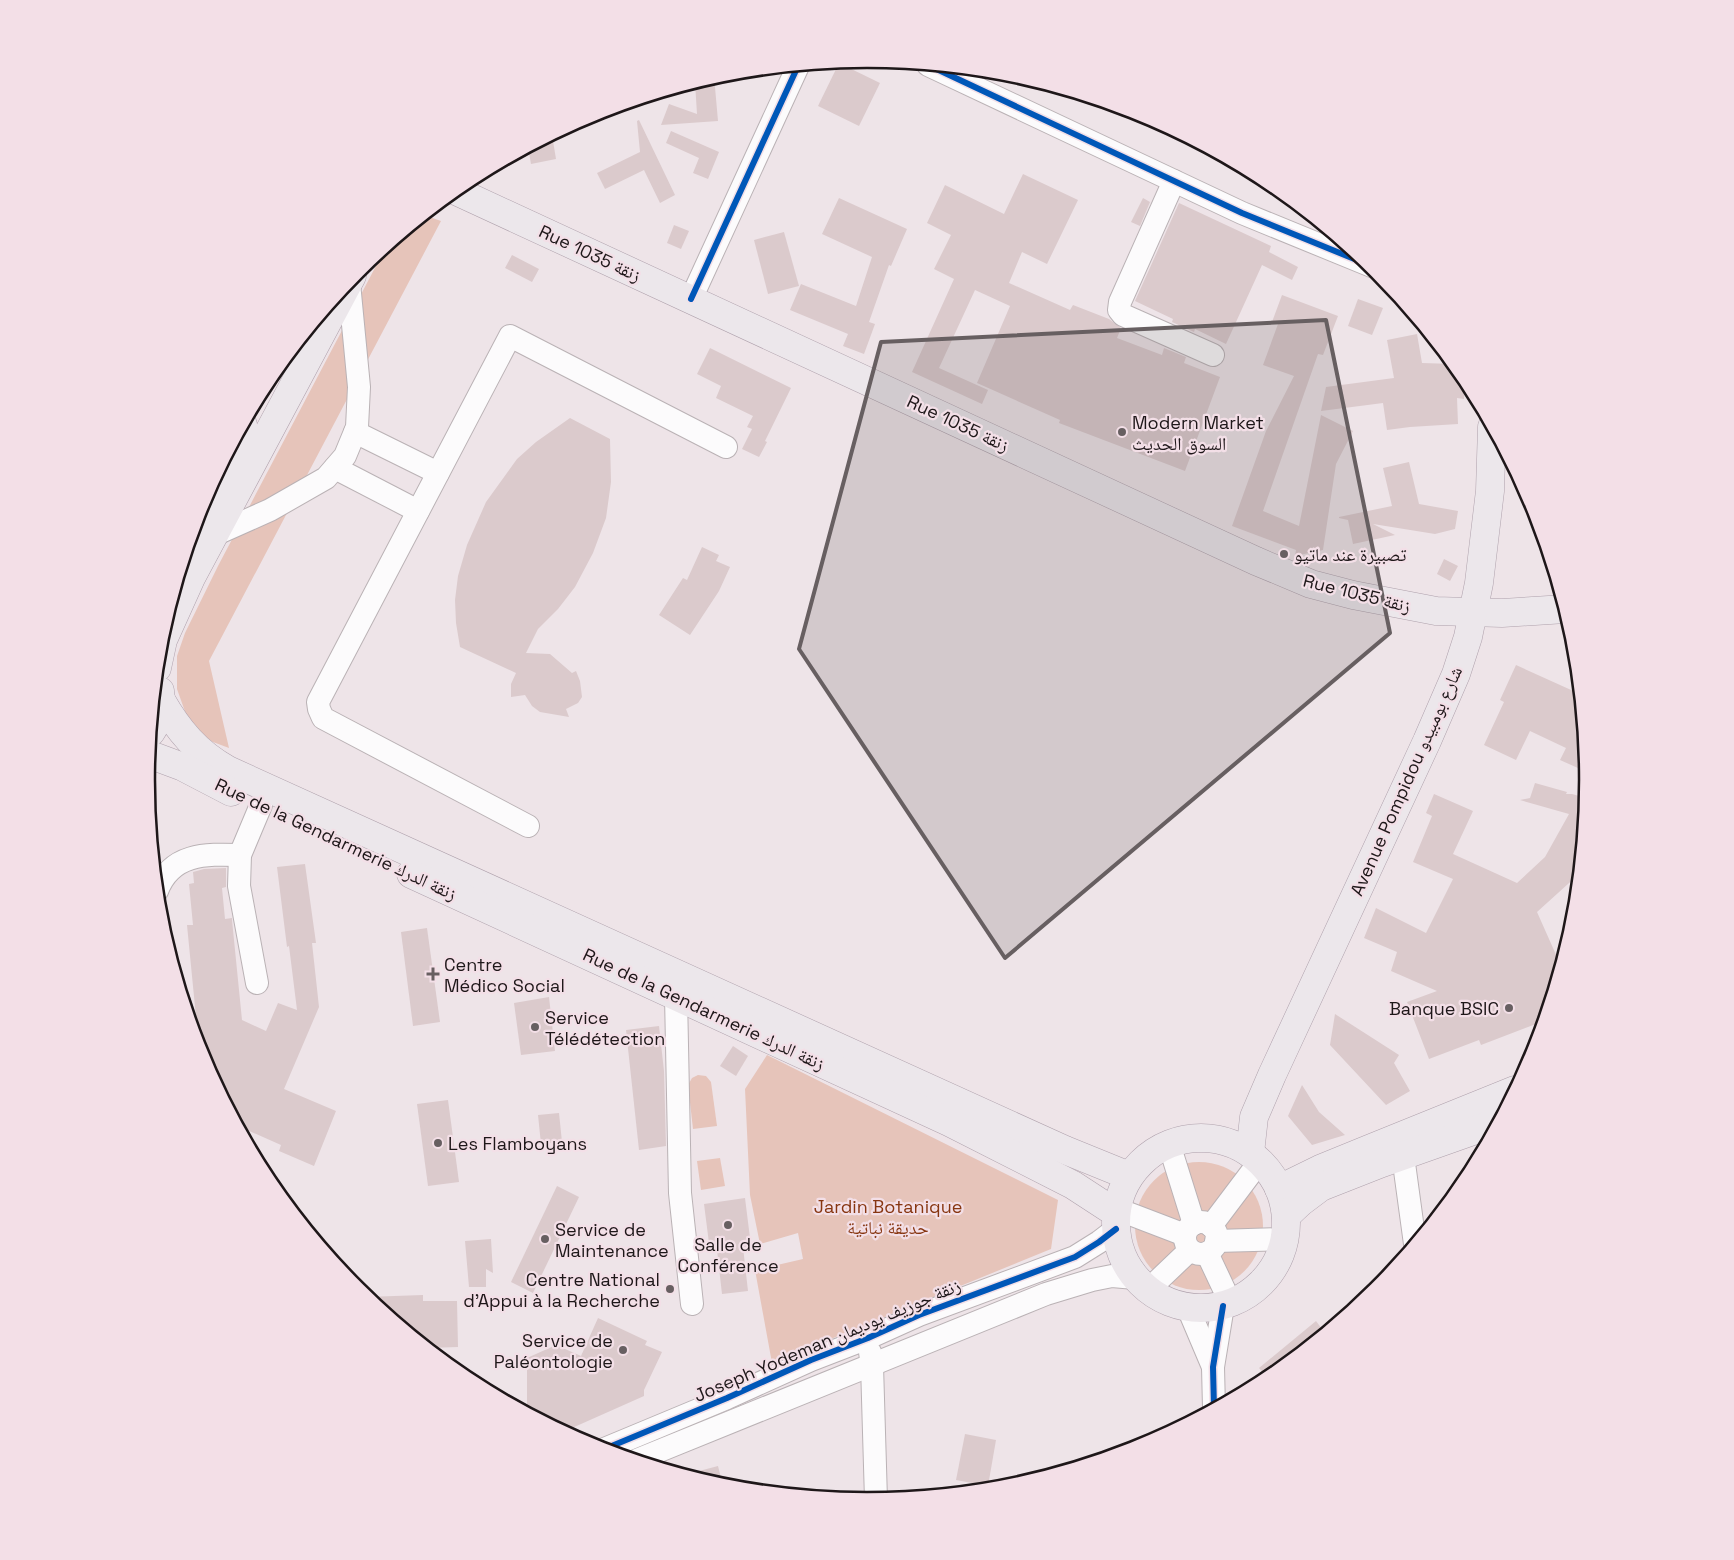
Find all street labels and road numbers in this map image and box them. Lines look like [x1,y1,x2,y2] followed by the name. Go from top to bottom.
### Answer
[535,219,645,287] street label: Rue 1035 زنقة
[903,389,1013,457] street label: Rue 1035 زنقة
[1301,569,1413,617] street label: Rue 1035 زنقة
[1345,663,1467,899] street label: Avenue Pompidou شارع بومبيدو
[211,773,461,905] street label: Rue de la Gendarmerie زنقة الدرك
[579,943,829,1075] street label: Rue de la Gendarmerie زنقة الدرك
[690,1273,964,1407] street label: Joseph Yodeman زنقة جوزيف يوديمان

